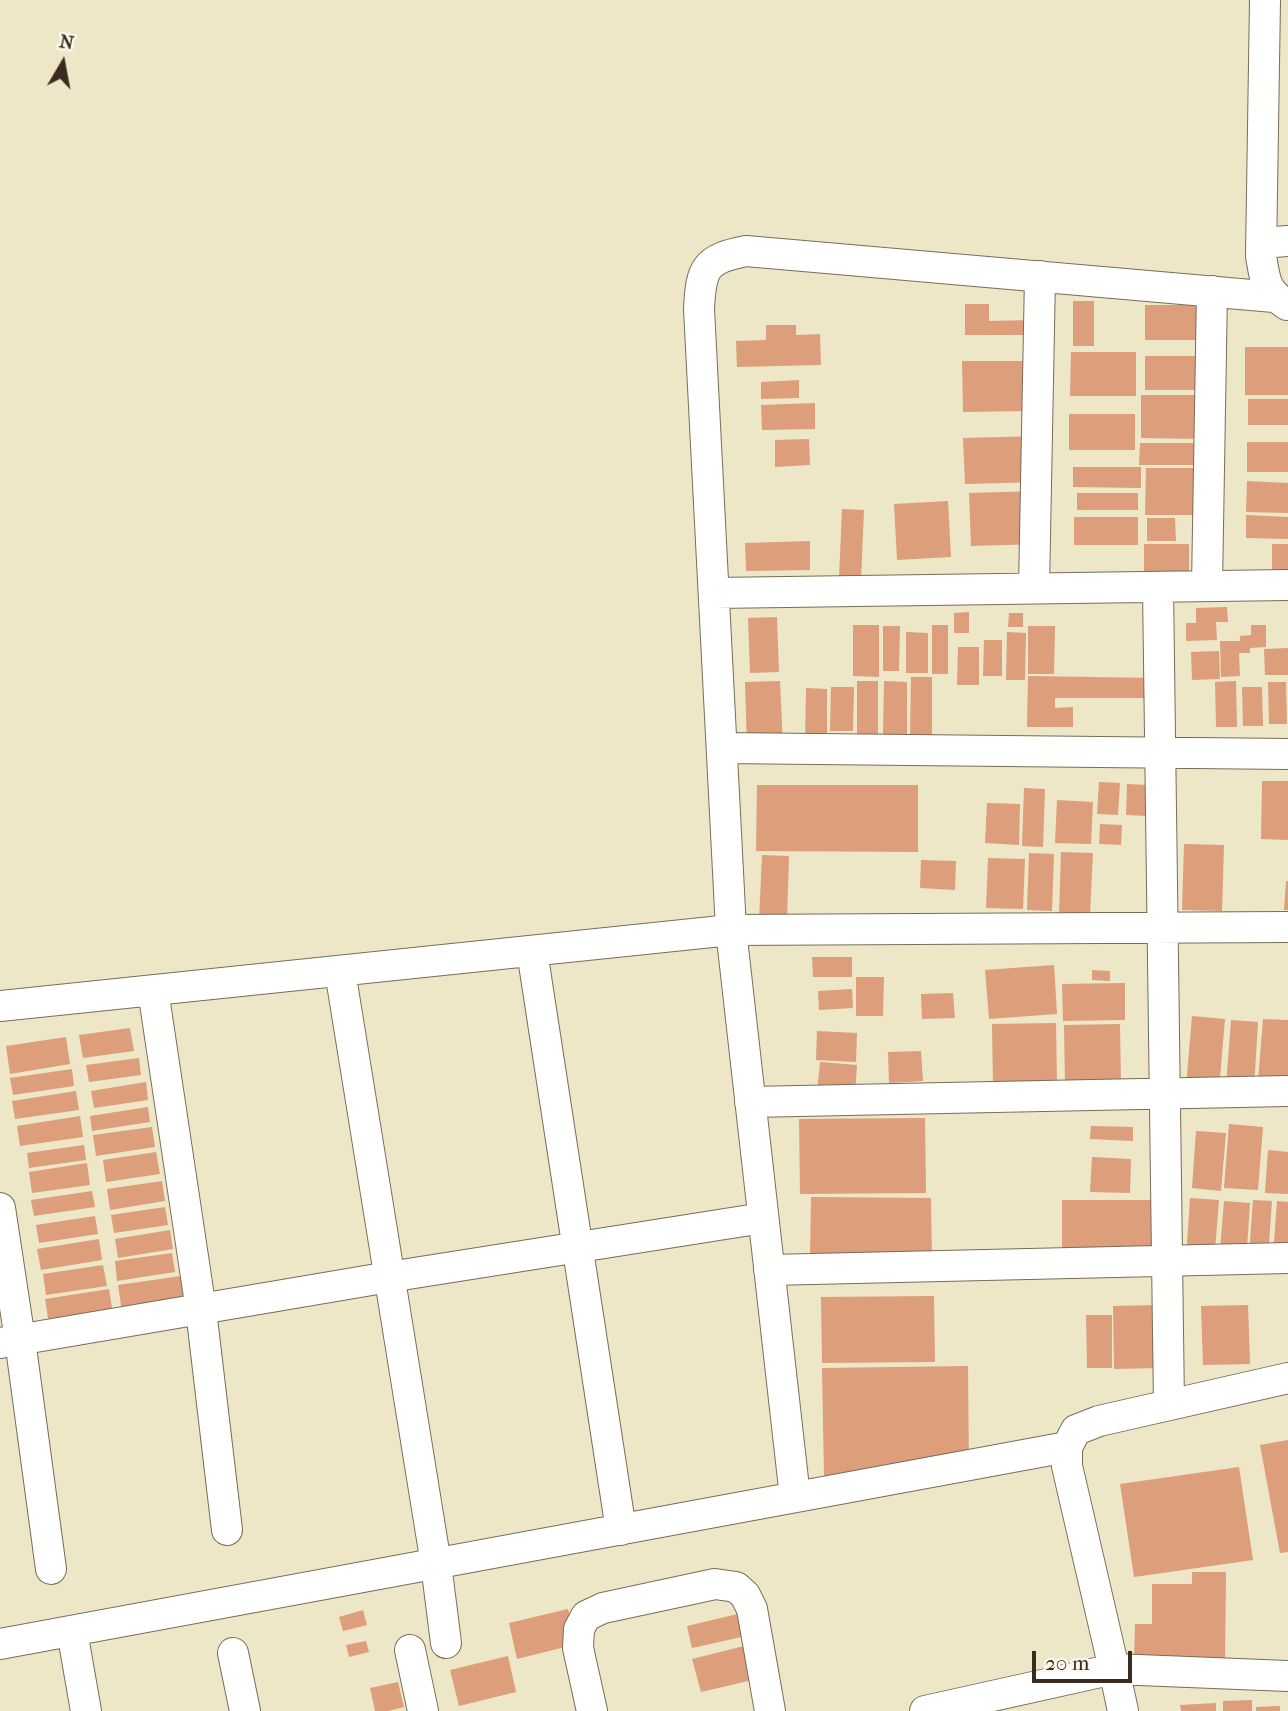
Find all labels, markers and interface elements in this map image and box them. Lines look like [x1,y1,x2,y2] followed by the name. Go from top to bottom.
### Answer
[28,28,98,98] north arrow
[58,30,76,54] text: N
[1036,1638,1136,1682] scale bar
[1045,1651,1089,1675] text: 20 m

